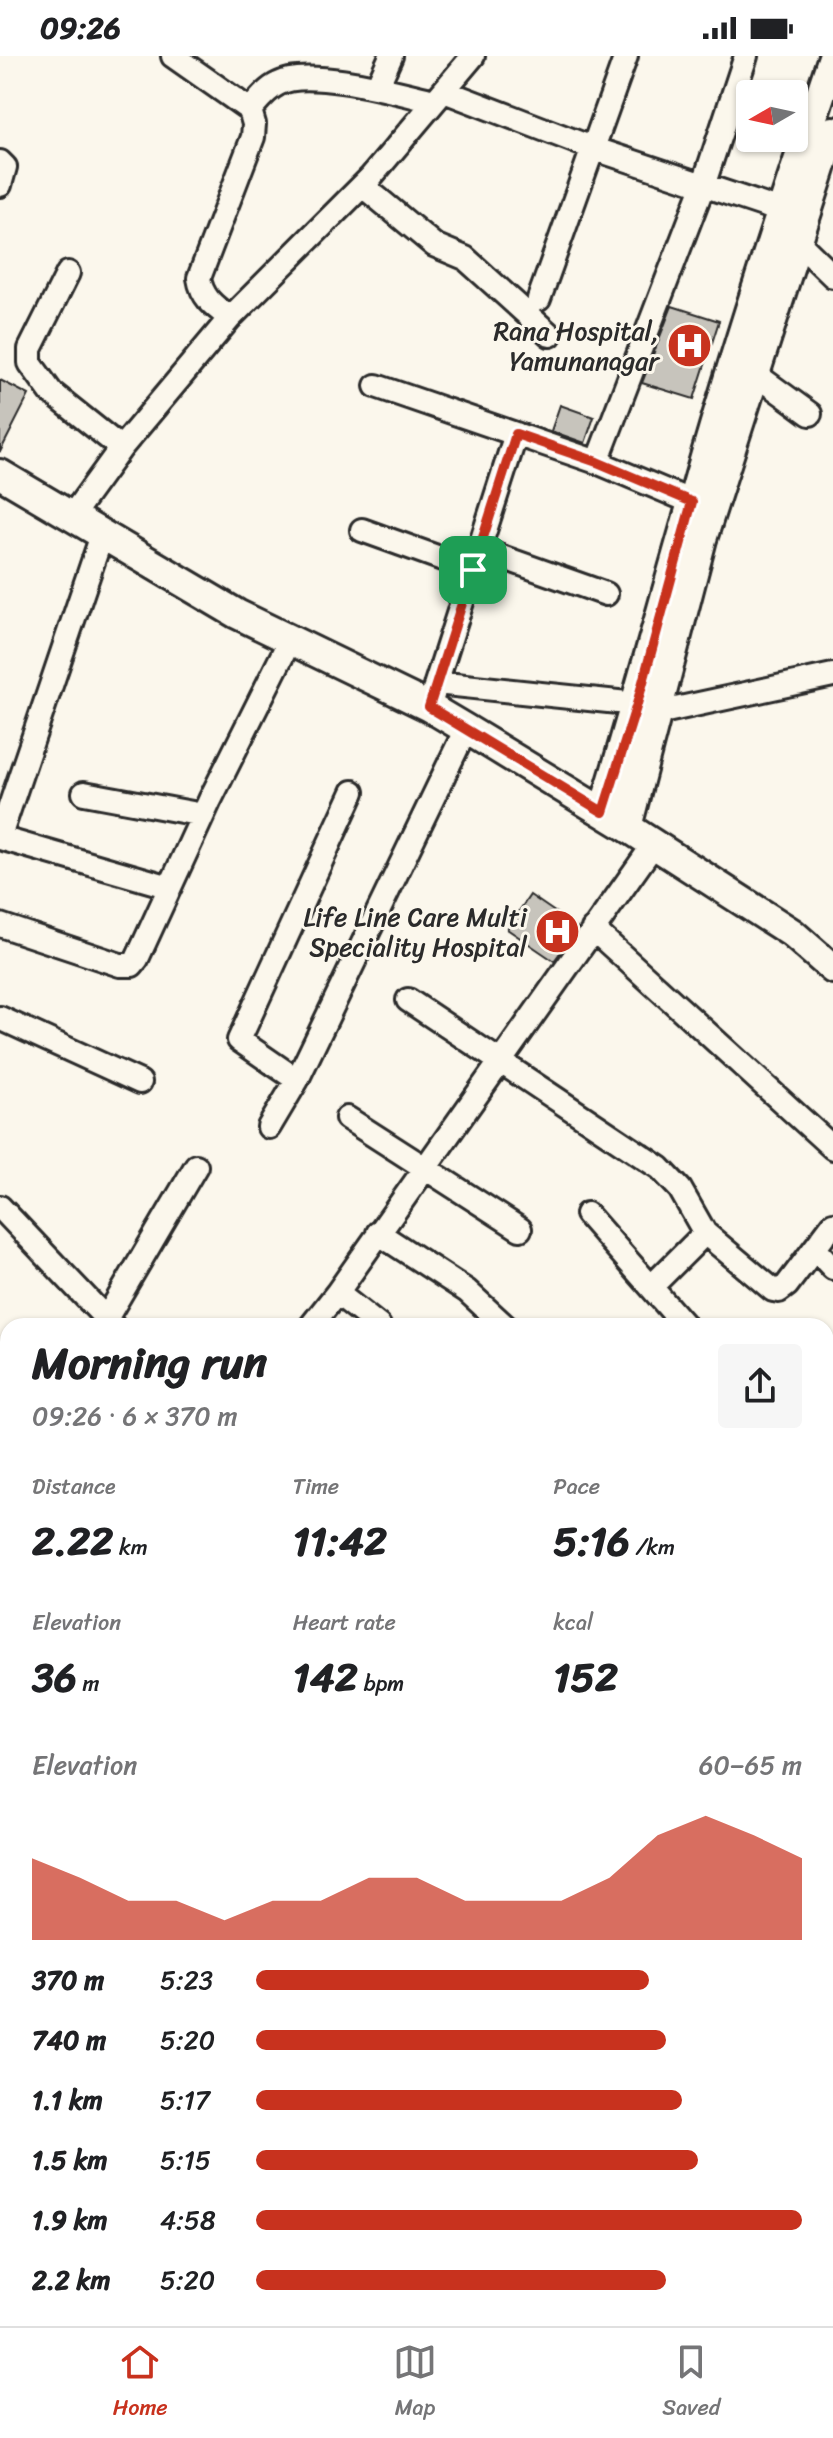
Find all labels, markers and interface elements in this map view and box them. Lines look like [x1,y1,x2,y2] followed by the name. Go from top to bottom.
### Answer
[40,1,121,55] text: 09:26
[736,80,808,152] north arrow
[736,80,808,152] map controls
[493,308,660,384] place label: Rana Hospital, Yamunanagar
[666,322,714,370] hospital icon: Rana Hospital, Yamunanagar
[439,536,507,604] pin
[451,548,495,592] icon: arrive
[303,894,528,970] place label: Life Line Care Multi Speciality Hospital
[534,908,582,956] hospital icon: Life Line Care Multi Speciality Hospital
[32,1324,267,1402] text: Morning run
[718,1344,802,1428] button: share
[32,1393,238,1439] text: 09:26 · 6 × 370 m
[32,1467,116,1506] text: Distance
[293,1467,339,1506] text: Time
[553,1467,600,1506] text: Pace
[32,1506,113,1577] text: 2.22
[293,1506,387,1577] text: 11:42
[553,1506,630,1577] text: 5:16
[113,1528,148,1567] text: km
[630,1528,675,1567] text: /km
[32,1603,121,1642] text: Elevation
[293,1603,396,1642] text: Heart rate
[553,1603,593,1642] text: kcal
[32,1642,77,1713] text: 36
[293,1642,358,1713] text: 142
[553,1642,618,1713] text: 152
[77,1664,99,1703] text: m
[358,1664,404,1703] text: bpm
[32,1742,137,1788] text: Elevation
[699,1742,802,1788] text: 60–65 m
[32,1957,104,2003] text: 370 m
[160,1957,213,2003] text: 5:23
[32,2017,106,2063] text: 740 m
[160,2017,215,2063] text: 5:20
[32,2077,103,2123] text: 1.1 km
[160,2077,210,2123] text: 5:17
[32,2137,107,2183] text: 1.5 km
[160,2137,211,2183] text: 5:15
[32,2197,108,2243] text: 1.9 km
[160,2197,216,2243] text: 4:58
[32,2257,110,2303] text: 2.2 km
[160,2257,215,2303] text: 5:20
[113,2340,168,2427] tab: Home
[393,2340,437,2427] tab: Map
[662,2340,720,2427] tab: Saved

